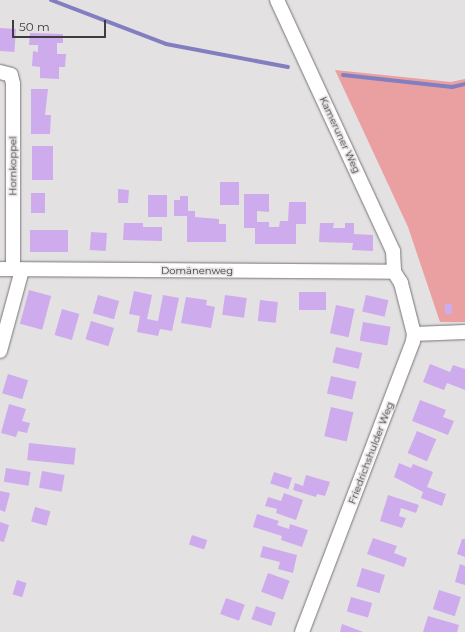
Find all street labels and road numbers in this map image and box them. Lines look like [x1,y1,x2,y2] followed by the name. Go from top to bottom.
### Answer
[317,95,363,175] street label: Kameruner Weg
[7,136,19,196] street label: Hornkoppel
[161,265,233,277] street label: Domänenweg
[346,400,396,506] street label: Friedrichshulder Weg

